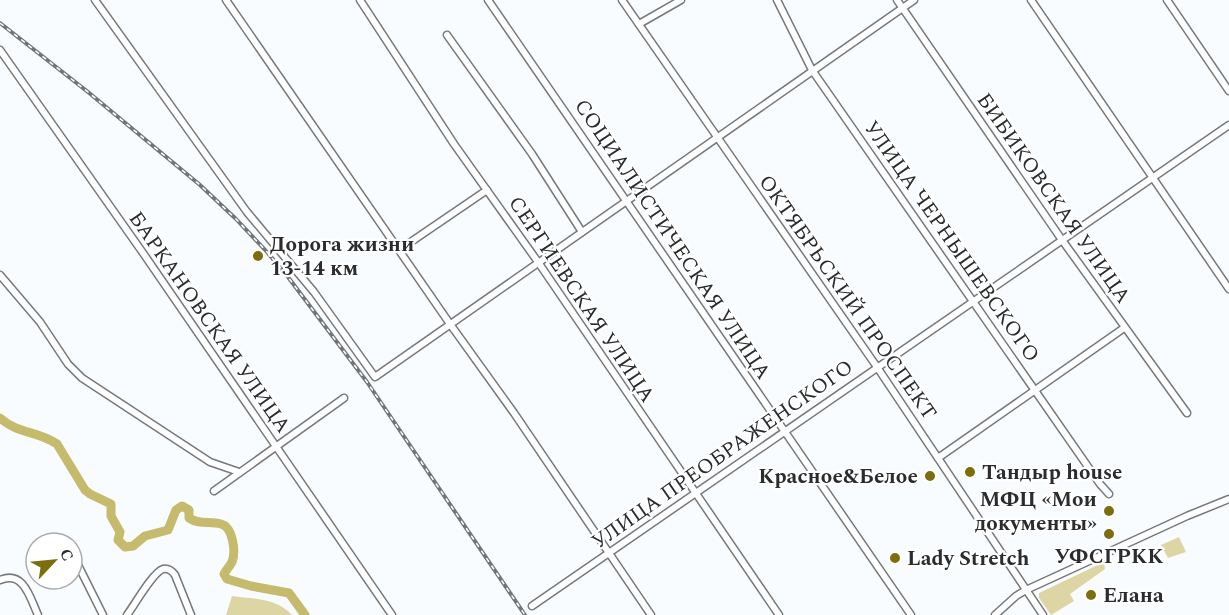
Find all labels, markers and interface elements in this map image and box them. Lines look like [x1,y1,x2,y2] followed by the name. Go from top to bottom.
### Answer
[968,86,1139,311] street label: БИБИКОВСКАЯ УЛИЦА
[566,93,779,387] street label: СОЦИАЛИСТИЧЕСКАЯ УЛИЦА
[855,114,1047,369] street label: УЛИЦА ЧЕРНЫШЕВСКОГО
[750,168,944,427] street label: ОКТЯБРЬСКИЙ ПРОСПЕКТ
[500,190,663,410] street label: СЕРГИЕВСКАЯ УЛИЦА
[120,205,298,440] street label: БАРКАНОВСКАЯ УЛИЦА
[270,229,414,285] place label: Дорога жизни 13-14 км
[251,249,265,263] marker: Дорога жизни 13-14 км
[585,352,860,558] street label: УЛИЦА ПРЕОБРАЖЕНСКОГО
[982,457,1123,489] place label: Тандыр house
[758,461,918,493] place label: Красное&Белое
[963,465,977,479] marker: Тандыр house
[923,469,937,483] marker: Красное&Белое
[975,484,1097,540] place label: МФЦ «Мои документы»
[1102,504,1116,518] marker: МФЦ «Мои документы»
[1102,527,1116,541] marker: УФСГРКК
[24,531,84,591] north arrow
[1055,541,1164,573] place label: УФСГРКК
[907,543,1030,575] place label: Lady Stretch
[53,544,80,565] text: С
[888,551,902,565] marker: Lady Stretch
[1103,580,1164,612] place label: Елана
[1084,588,1098,602] marker: Елана

